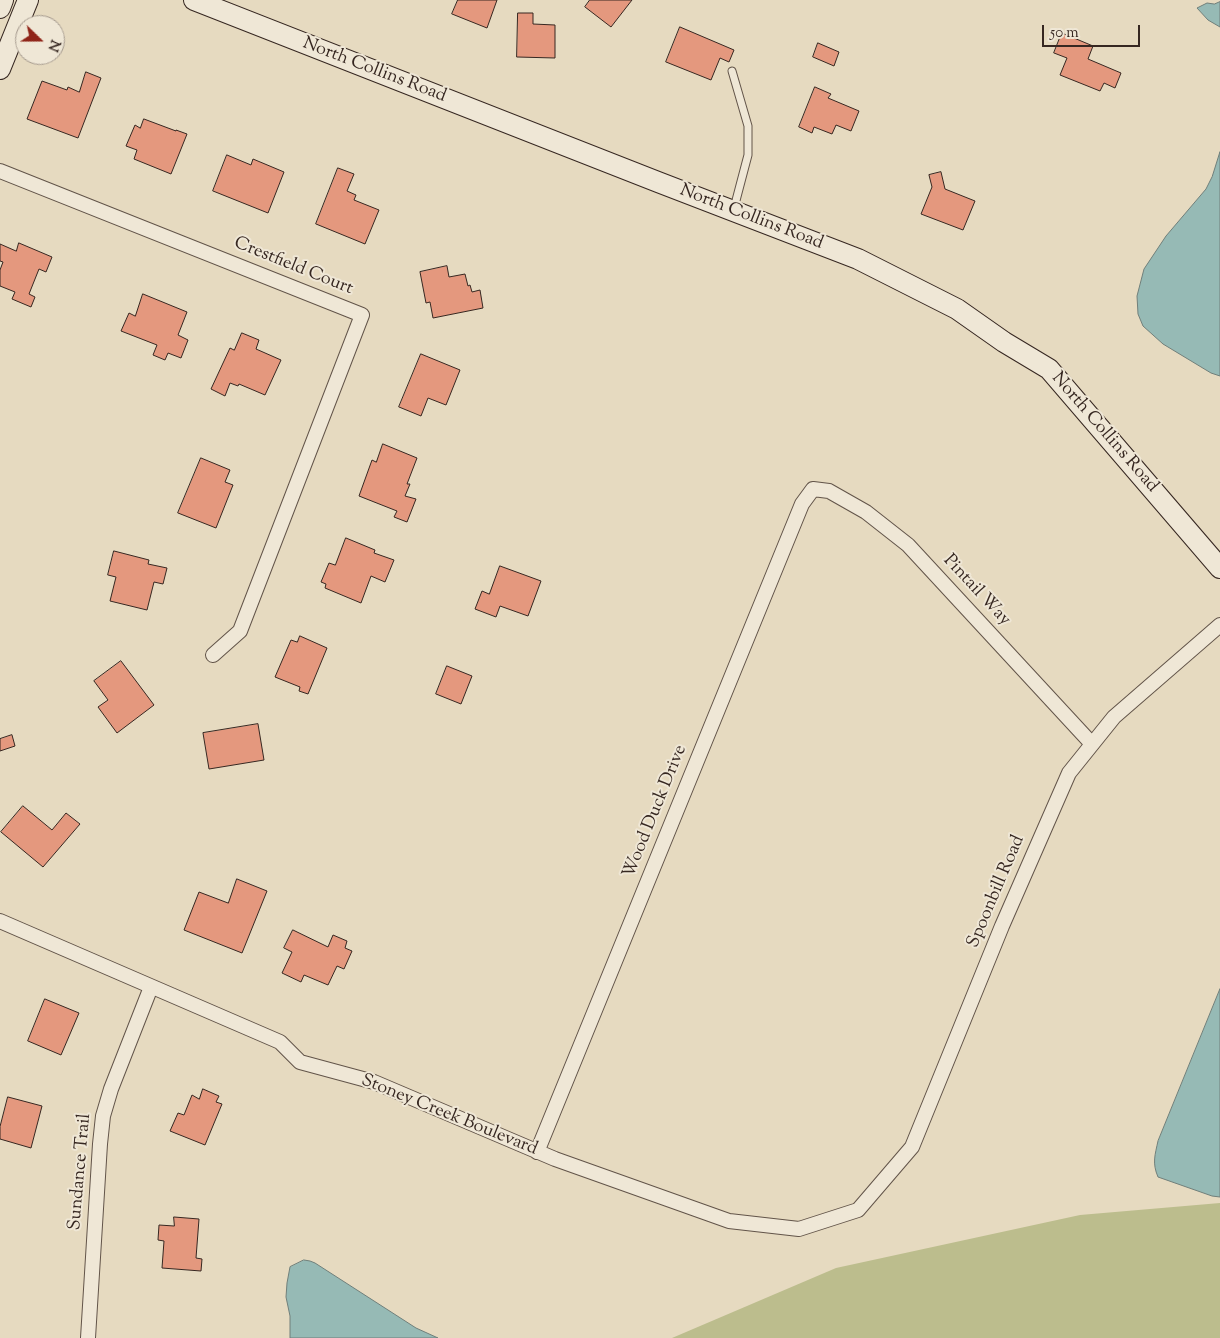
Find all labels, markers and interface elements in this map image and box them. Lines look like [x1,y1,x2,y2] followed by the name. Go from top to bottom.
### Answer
[15,15,65,65] north arrow
[1045,15,1142,47] scale bar
[1050,23,1079,44] text: 50 m
[299,34,449,108] street label: North Collins Road
[42,36,64,54] text: N
[676,181,826,255] street label: North Collins Road
[230,233,356,301] street label: Crestfield Court
[1046,368,1162,498] street label: North Collins Road
[937,551,1015,631] street label: Pintail Way
[619,742,693,882] street label: Wood Duck Drive
[964,832,1030,952] street label: Spoonbill Road
[358,1071,540,1161] street label: Stoney Creek Boulevard
[65,1113,97,1231] street label: Sundance Trail

